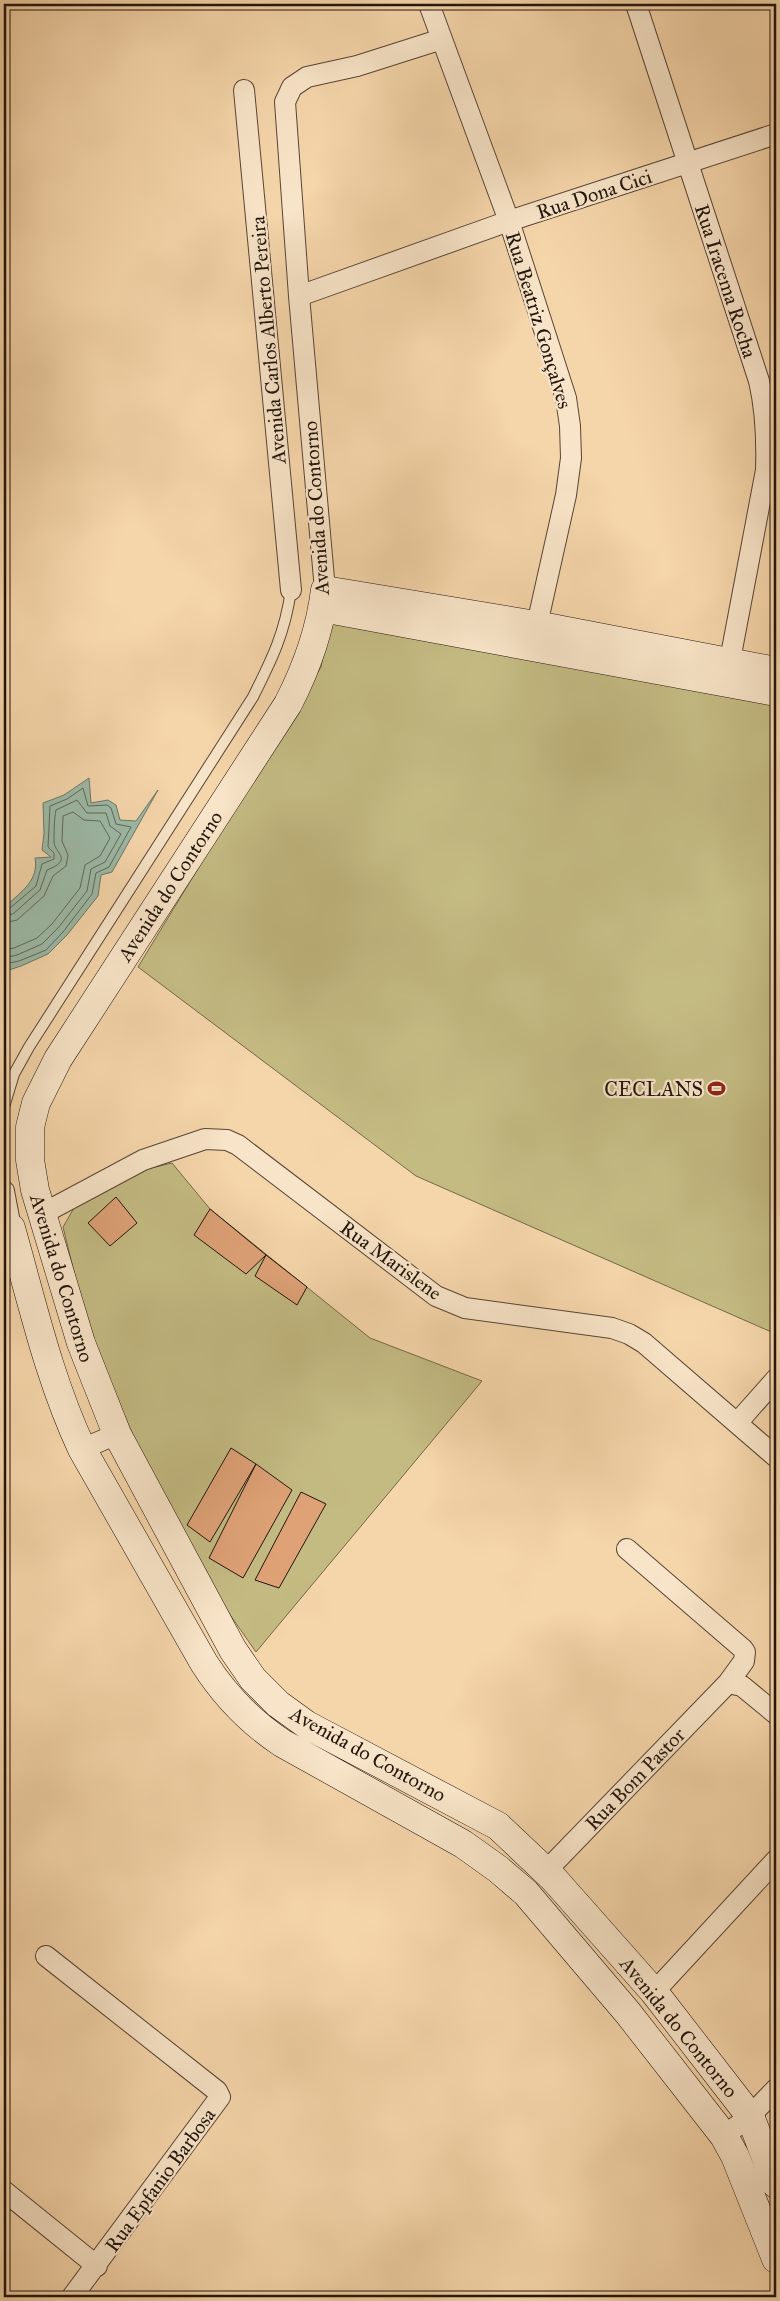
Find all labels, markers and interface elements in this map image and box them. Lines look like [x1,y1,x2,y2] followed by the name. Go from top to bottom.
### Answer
[533,164,655,224] street label: Rua Dona Cici
[690,201,762,361] street label: Rua Iracema Rocha
[245,215,291,466] street label: Avenida Carlos Alberto Pereira
[501,229,577,411] street label: Rua Beatriz Gonçalves
[298,420,334,597] street label: Avenida do Contorno
[112,806,228,966] street label: Avenida do Contorno
[604,1077,703,1101] place label: CECLANS
[707,1079,727,1099] sports icon: CECLANS
[25,1190,99,1365] street label: Avenida do Contorno
[336,1215,446,1305] street label: Rua Marislene
[285,1701,450,1807] street label: Avenida do Contorno
[580,1722,690,1835] street label: Rua Bom Pastor
[614,1951,743,2102] street label: Avenida do Contorno
[100,2103,221,2257] street label: Rua Epfanio Barbosa

